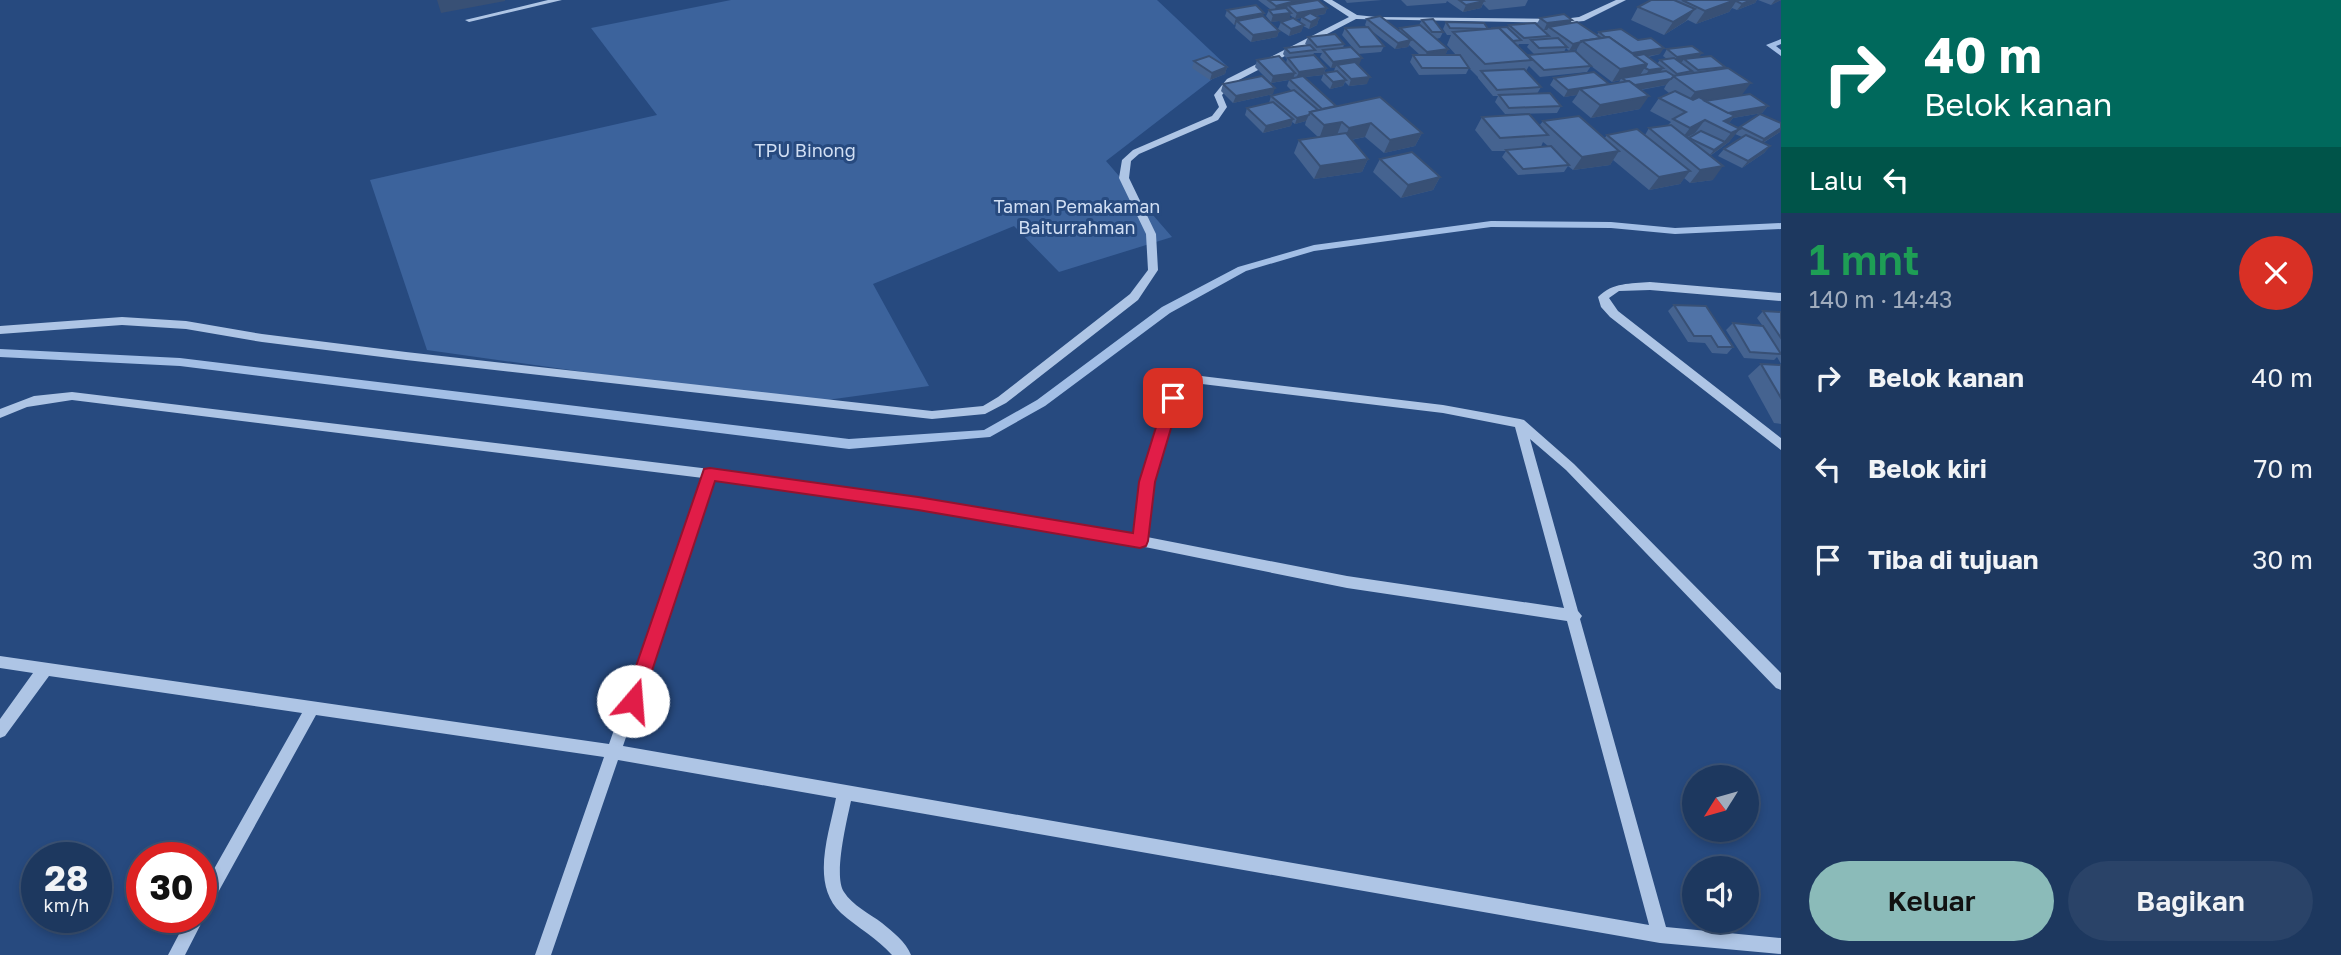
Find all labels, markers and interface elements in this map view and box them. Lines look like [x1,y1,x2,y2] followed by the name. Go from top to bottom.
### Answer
[1924,25,2042,84] text: 40 m
[1809,28,1900,119] icon: right
[1924,85,2112,123] text: Belok kanan
[754,139,856,161] park label: TPU Binong
[1877,161,1915,199] icon: left
[1809,165,1863,196] text: Lalu
[994,195,1160,238] park label: Taman Pemakaman Baiturrahman
[1809,234,1920,284] text: 1 mnt
[2239,236,2313,310] button: close
[1809,285,1953,313] text: 140 m · 14:43
[1809,359,1847,397] icon: right
[1868,362,2024,393] text: Belok kanan
[2252,362,2313,393] text: 40 m
[1143,368,1203,428] pin
[1154,379,1192,417] icon: arrive
[1809,450,1847,488] icon: left
[1868,453,1987,484] text: Belok kiri
[2254,453,2313,484] text: 70 m
[1809,541,1847,579] icon: arrive
[1868,544,2038,575] text: Tiba di tujuan
[2252,544,2313,575] text: 30 m
[596,664,670,738] position arrow
[1682,765,1759,842] north arrow
[1682,765,1759,933] map controls
[126,842,217,933] speed limit sign: 30
[1682,856,1759,933] button: sound
[45,857,88,899] text: 28
[1809,861,2054,941] button: Keluar
[2068,861,2313,941] button: Bagikan
[44,894,89,916] text: km/h

